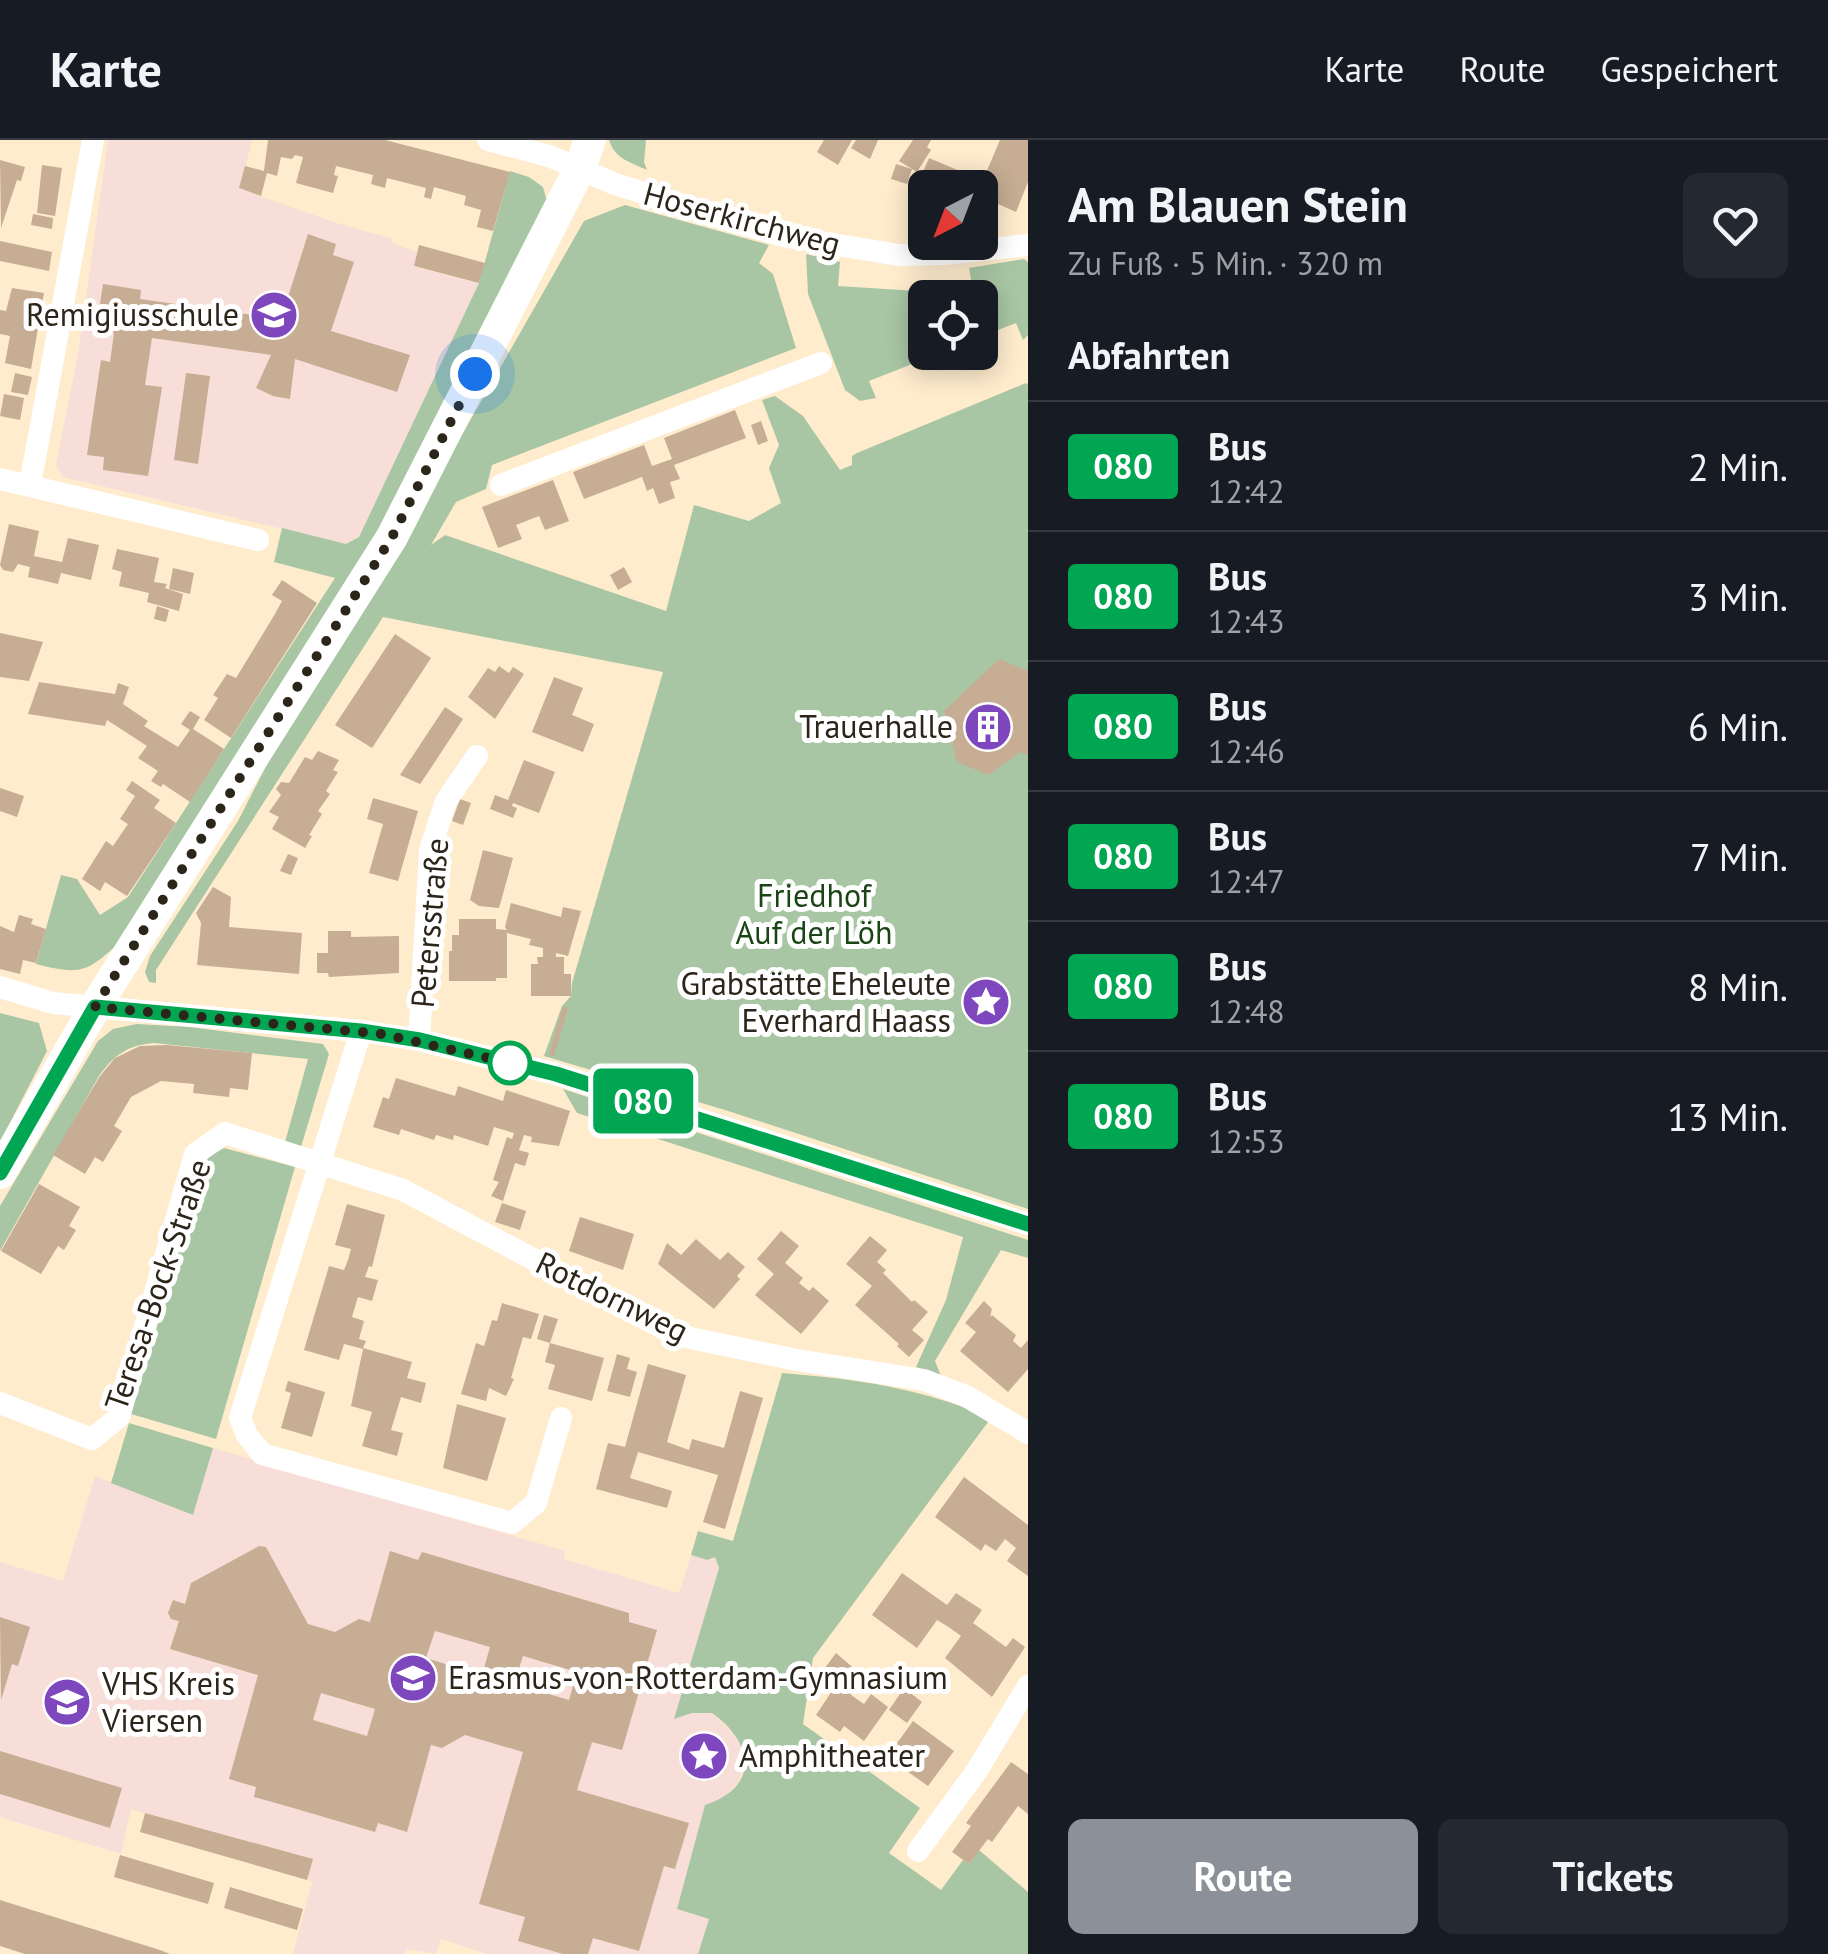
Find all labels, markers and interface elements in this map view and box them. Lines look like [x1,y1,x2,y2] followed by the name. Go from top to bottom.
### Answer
[50,38,162,100] text: Karte
[1324,46,1404,92] text: Karte
[1459,46,1545,92] text: Route
[1600,46,1778,92] text: Gespeichert
[908,170,998,260] north arrow
[908,170,998,370] map controls
[639,172,845,264] street label: Hoserkirchweg
[1068,173,1408,235] text: Am Blauen Stein
[1683,173,1788,278] button: heart
[1068,242,1383,284] text: Zu Fuß · 5 Min. · 320 m
[908,280,998,370] button: locate
[248,289,300,341] school or university icon: Remigiusschule
[26,293,239,335] place label: Remigiusschule
[1068,330,1230,379] text: Abfahrten
[450,349,500,399] your location
[1208,421,1267,470] text: Bus
[1688,442,1788,491] text: 2 Min.
[1093,443,1153,489] text: 080
[1208,470,1285,512] text: 12:42
[1208,551,1267,600] text: Bus
[1688,572,1788,621] text: 3 Min.
[1093,573,1153,619] text: 080
[1208,600,1285,642] text: 12:43
[1208,681,1267,730] text: Bus
[962,701,1014,753] building icon: Trauerhalle
[1688,702,1788,751] text: 6 Min.
[1093,703,1153,749] text: 080
[799,705,953,747] place label: Trauerhalle
[1208,730,1285,772] text: 12:46
[1208,811,1267,860] text: Bus
[1690,832,1788,881] text: 7 Min.
[1093,833,1153,879] text: 080
[401,836,457,1010] street label: Petersstraße
[1208,860,1285,902] text: 12:47
[736,874,892,953] park label: Friedhof Auf der Löh
[1208,941,1267,990] text: Bus
[681,962,951,1041] place label: Grabstätte Eheleute Everhard Haass
[1688,962,1788,1011] text: 8 Min.
[1093,963,1153,1009] text: 080
[960,976,1012,1028] place icon: Grabstätte Eheleute Everhard Haass
[1208,990,1285,1032] text: 12:48
[489,1042,531,1084] unlabelled marker
[586,1068,700,1134] line badge: 080
[1208,1071,1267,1120] text: Bus
[613,1078,673,1124] text: 080
[1667,1092,1788,1141] text: 13 Min.
[1093,1093,1153,1139] text: 080
[1208,1120,1285,1162] text: 12:53
[94,1153,220,1416] street label: Teresa-Bock-Straße
[529,1241,696,1351] street label: Rotdornweg
[387,1652,439,1704] school or university icon: Erasmus-von-Rotterdam-Gymnasium
[448,1656,948,1698] place label: Erasmus-von-Rotterdam-Gymnasium
[101,1662,235,1741] place label: VHS Kreis Viersen
[41,1676,93,1728] school or university icon: VHS Kreis Viersen
[678,1730,730,1782] place icon: Amphitheater
[739,1734,925,1776] place label: Amphitheater
[1068,1819,1418,1934] button: Route
[1438,1819,1788,1934] button: Tickets

